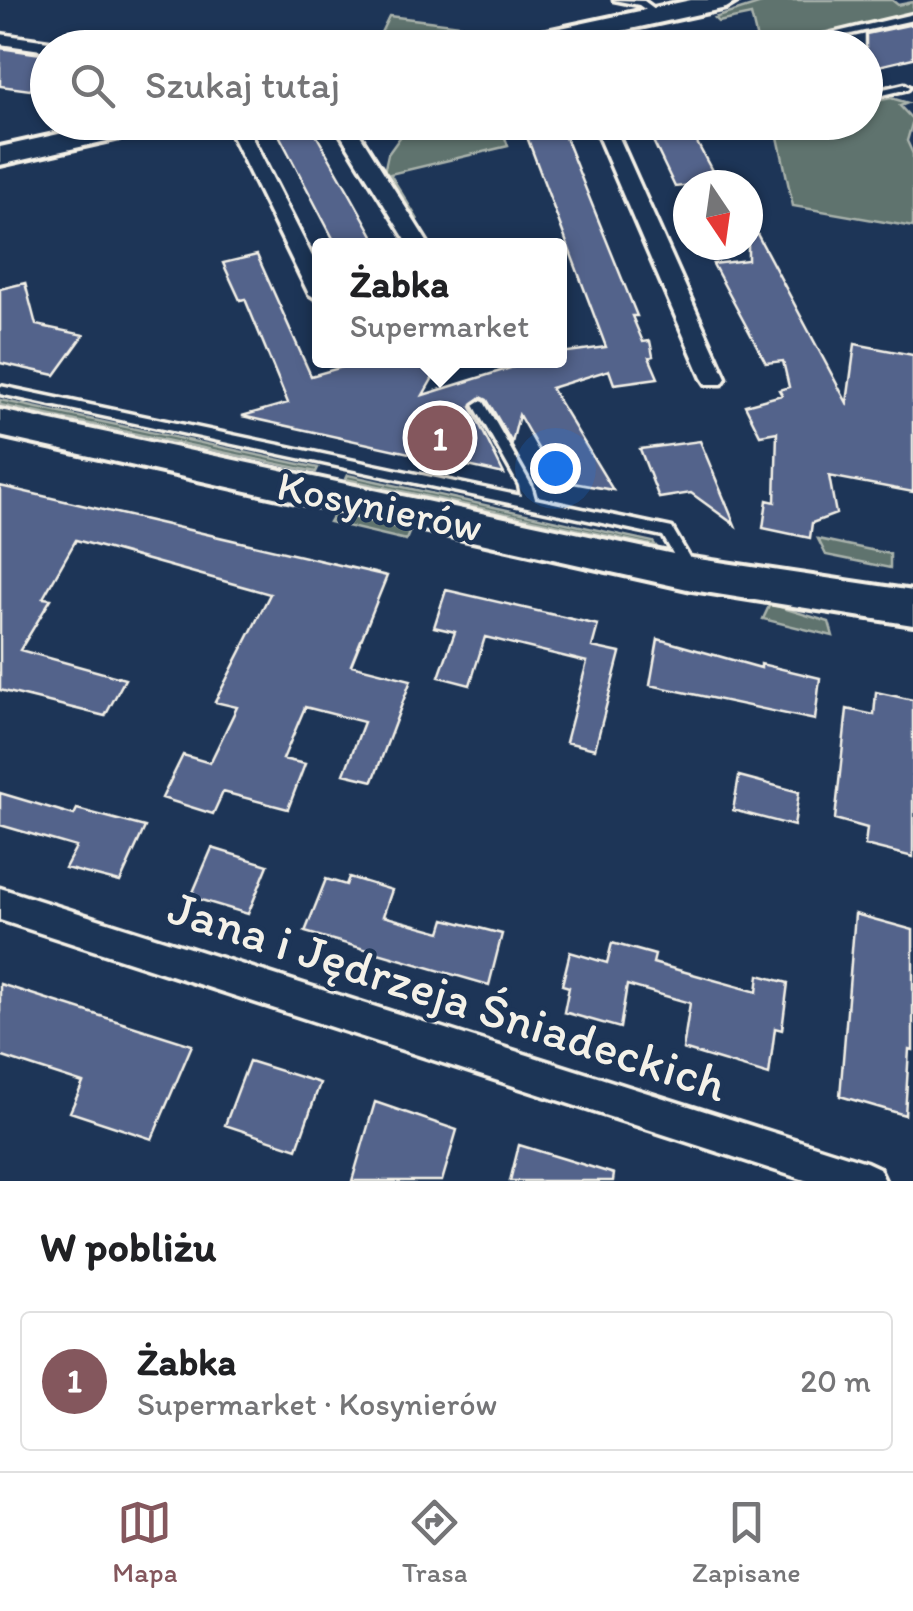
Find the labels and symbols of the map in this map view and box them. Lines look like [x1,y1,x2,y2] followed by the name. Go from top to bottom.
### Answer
[673,170,763,260] north arrow
[408,400,472,476] pin: 1
[530,443,581,494] your location
[273,459,487,553] street label: Kosynierów
[161,876,735,1114] street label: Jana i Jędrzeja Śniadeckich

